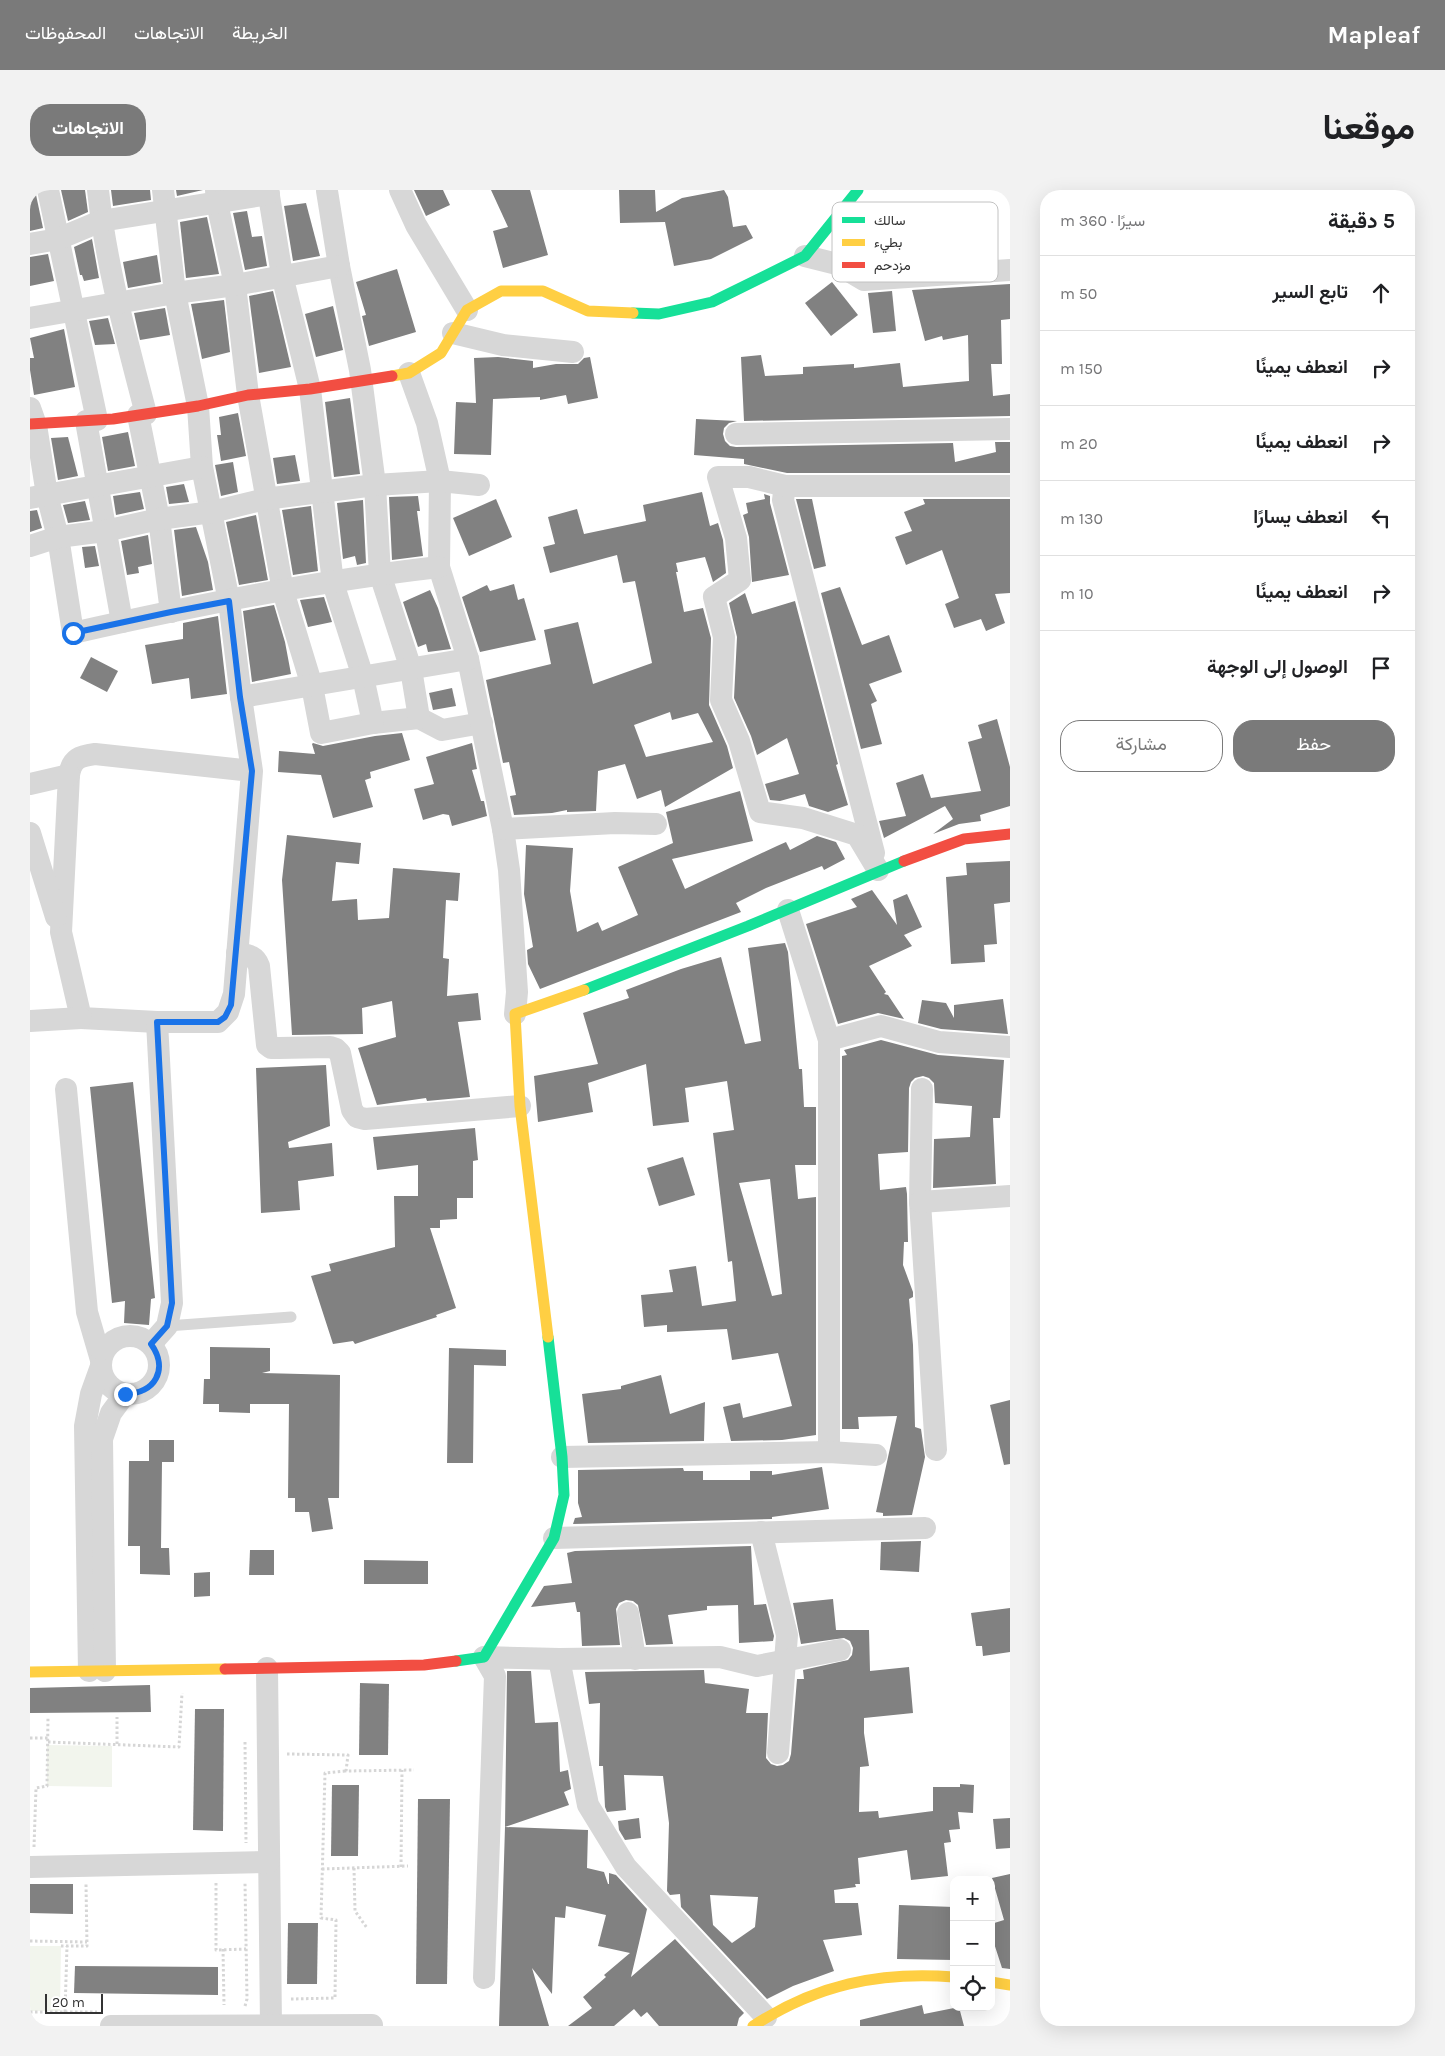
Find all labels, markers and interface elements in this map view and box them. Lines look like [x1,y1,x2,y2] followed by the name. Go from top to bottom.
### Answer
[1327,21,1420,49] text: Mapleaf
[25,22,106,44] text: المحفوظات
[134,22,204,44] text: الاتجاهات
[232,22,288,44] text: الخريطة
[30,104,146,156] button: الاتجاهات
[1322,107,1415,148] text: موقعنا
[832,202,998,282] legend
[1328,209,1395,233] text: 5 دقيقة
[1060,211,1145,230] text: سيرًا · 360 m
[874,212,905,229] text: سالك
[874,234,902,254] text: بطيء
[874,257,911,274] text: مزدحم
[1367,279,1395,307] icon: ahead
[1272,281,1348,303] text: تابع السير
[1060,284,1097,303] text: 50 m
[1367,354,1395,382] icon: right
[1256,356,1348,378] text: انعطف يمينًا
[1060,359,1103,378] text: 150 m
[1367,429,1395,457] icon: right
[1256,431,1348,453] text: انعطف يمينًا
[1060,434,1098,453] text: 20 m
[1367,504,1395,532] icon: left
[1253,506,1348,528] text: انعطف يسارًا
[1060,509,1103,528] text: 130 m
[1367,579,1395,607] icon: right
[1256,581,1348,603] text: انعطف يمينًا
[1060,584,1094,603] text: 10 m
[62,622,85,645] route start
[1367,654,1395,682] icon: arrive
[1207,656,1348,678] text: الوصول إلى الوجهة
[1060,720,1223,772] button: مشاركة
[1233,720,1395,772] button: حفظ
[114,1383,137,1406] route end
[950,1876,995,2011] map controls
[950,1876,995,1921] button: +
[950,1921,995,1966] button: −
[950,1966,995,2011] button: locate
[45,1991,102,2014] scale bar
[52,1994,85,2011] text: 20 m

